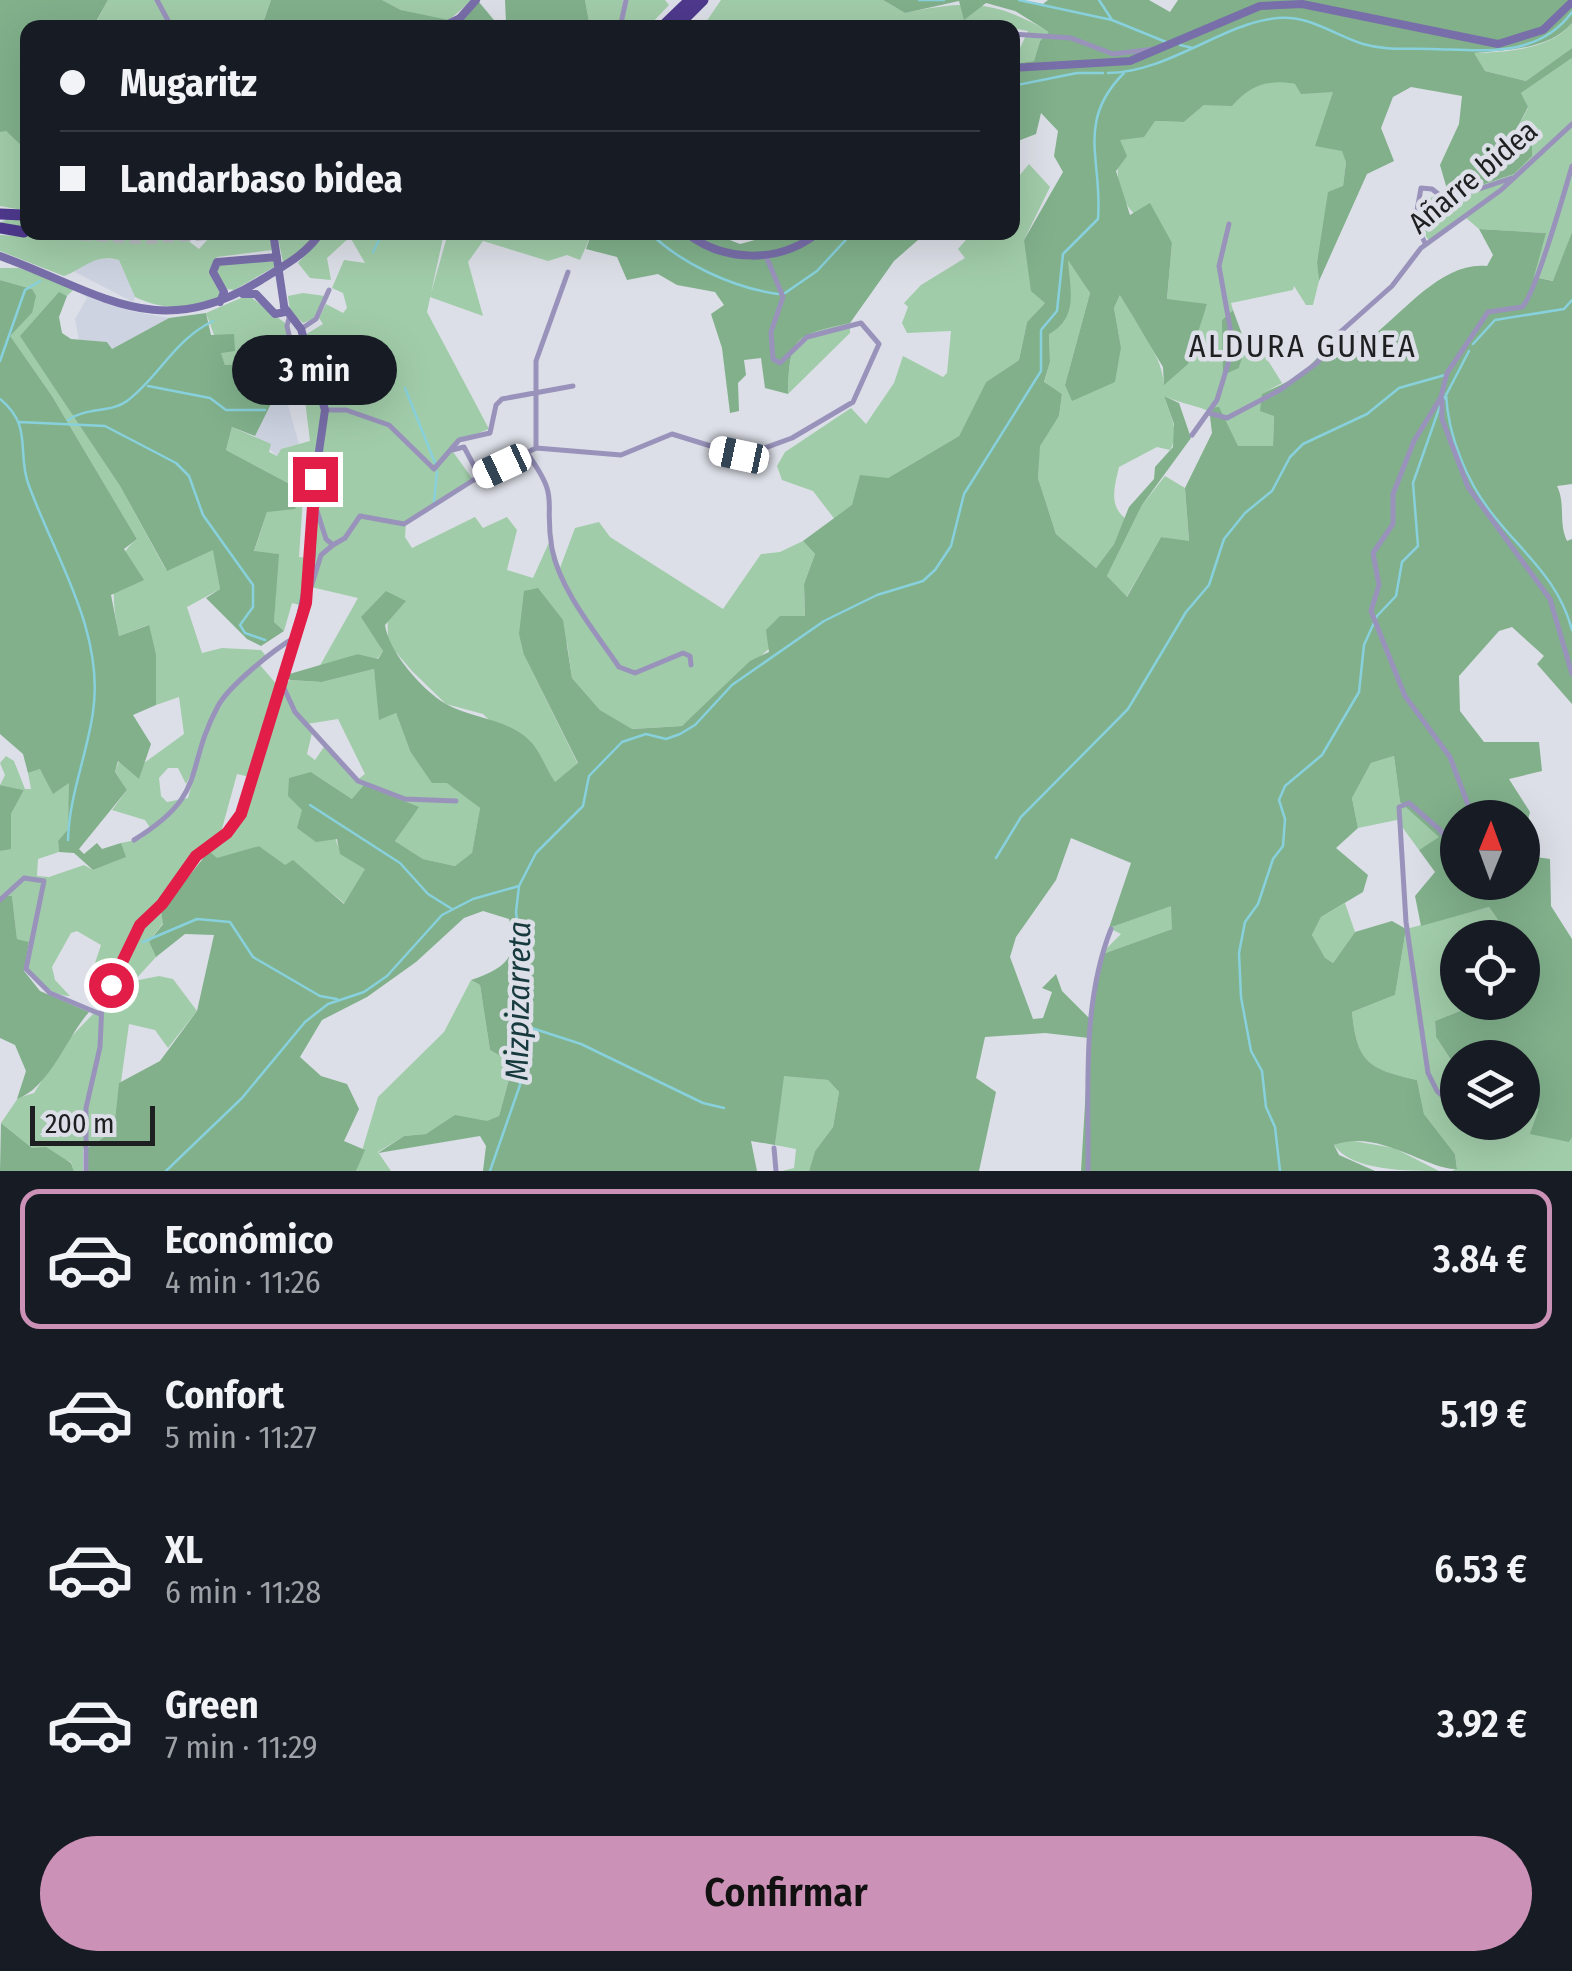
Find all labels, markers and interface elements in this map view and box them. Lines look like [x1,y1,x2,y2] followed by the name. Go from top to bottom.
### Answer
[120,60,257,106] text: Mugaritz
[1401,113,1545,241] street label: Añarre bidea
[120,156,403,202] text: Landarbaso bidea
[1189,327,1417,365] district label: ALDURA GUNEA
[232,334,398,404] callout: 3 min
[279,351,350,389] text: 3 min
[707,434,771,476] car
[468,440,536,492] car
[293,457,338,502] route end
[1440,800,1540,900] north arrow
[1440,800,1540,1140] map controls
[1440,920,1540,1020] button: locate
[498,921,538,1081] water label: Mizpizarreta
[89,963,134,1008] route start
[1440,1040,1540,1140] button: layers
[30,1101,155,1146] scale bar
[45,1107,115,1140] text: 200 m
[45,1214,135,1304] icon: car
[165,1217,334,1263] text: Económico
[1433,1236,1527,1282] text: 3.84 €
[165,1263,321,1301] text: 4 min · 11:26
[45,1369,135,1459] icon: car
[165,1372,284,1418] text: Confort
[1440,1391,1527,1437] text: 5.19 €
[165,1418,317,1456] text: 5 min · 11:27
[45,1524,135,1614] icon: car
[165,1527,203,1573] text: XL
[1434,1546,1527,1592] text: 6.53 €
[165,1573,321,1611] text: 6 min · 11:28
[45,1679,135,1769] icon: car
[165,1682,259,1728] text: Green
[1437,1701,1527,1747] text: 3.92 €
[165,1728,318,1766] text: 7 min · 11:29
[40,1836,1532,1951] button: Confirmar

